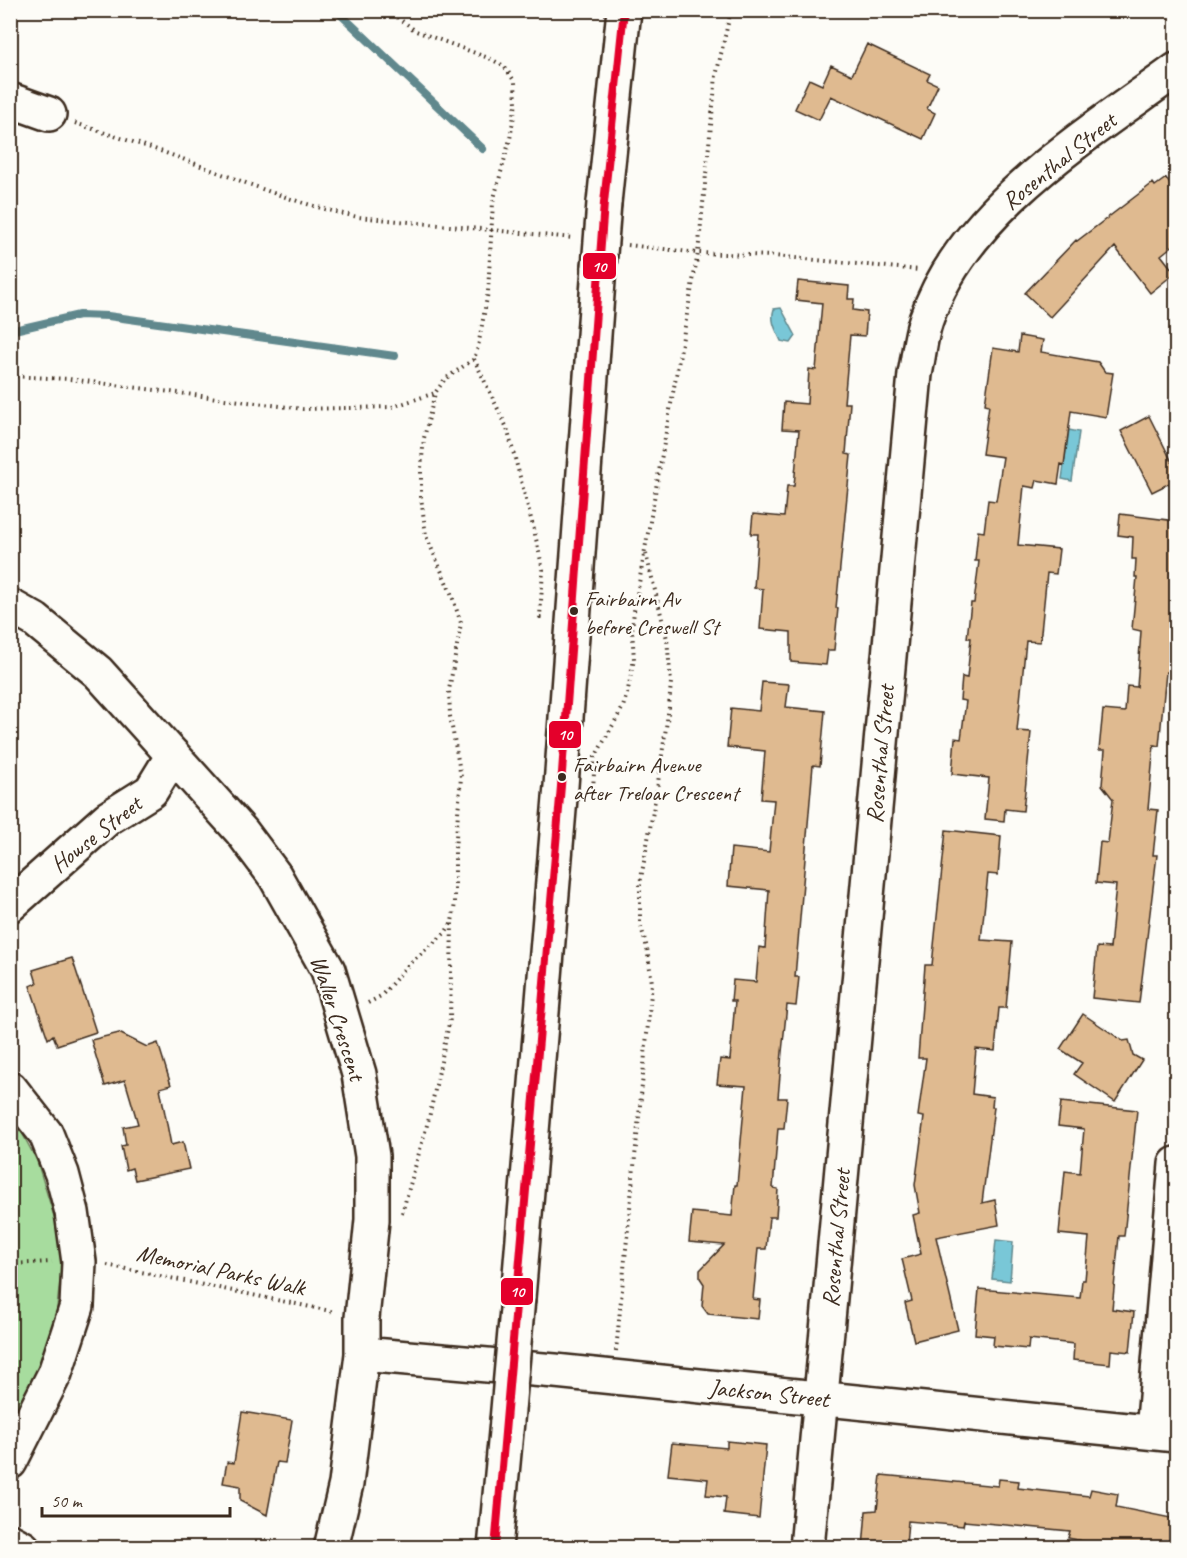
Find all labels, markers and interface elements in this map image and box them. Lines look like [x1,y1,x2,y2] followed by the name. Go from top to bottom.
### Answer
[996,104,1124,216] street label: Rosenthal Street
[582,252,617,280] line badge: 10
[592,257,608,277] text: 10
[585,585,721,641] place label: Fairbairn Av before Creswell St
[568,605,580,617] marker: Fairbairn Av before Creswell St
[859,682,901,824] street label: Rosenthal Street
[548,720,582,749] line badge: 10
[558,725,574,745] text: 10
[573,751,741,807] place label: Fairbairn Avenue after Treloar Crescent
[556,771,568,783] marker: Fairbairn Avenue after Treloar Crescent
[44,788,149,879] street label: Howse Street
[304,952,373,1086] street label: Waller Crescent
[815,1166,857,1308] street label: Rosenthal Street
[134,1238,310,1303] street label: Memorial Parks Walk
[500,1277,534,1306] line badge: 10
[510,1282,526,1302] text: 10
[707,1372,832,1414] street label: Jackson Street
[42,1480,230,1518] scale bar
[51,1490,84,1512] text: 50 m

